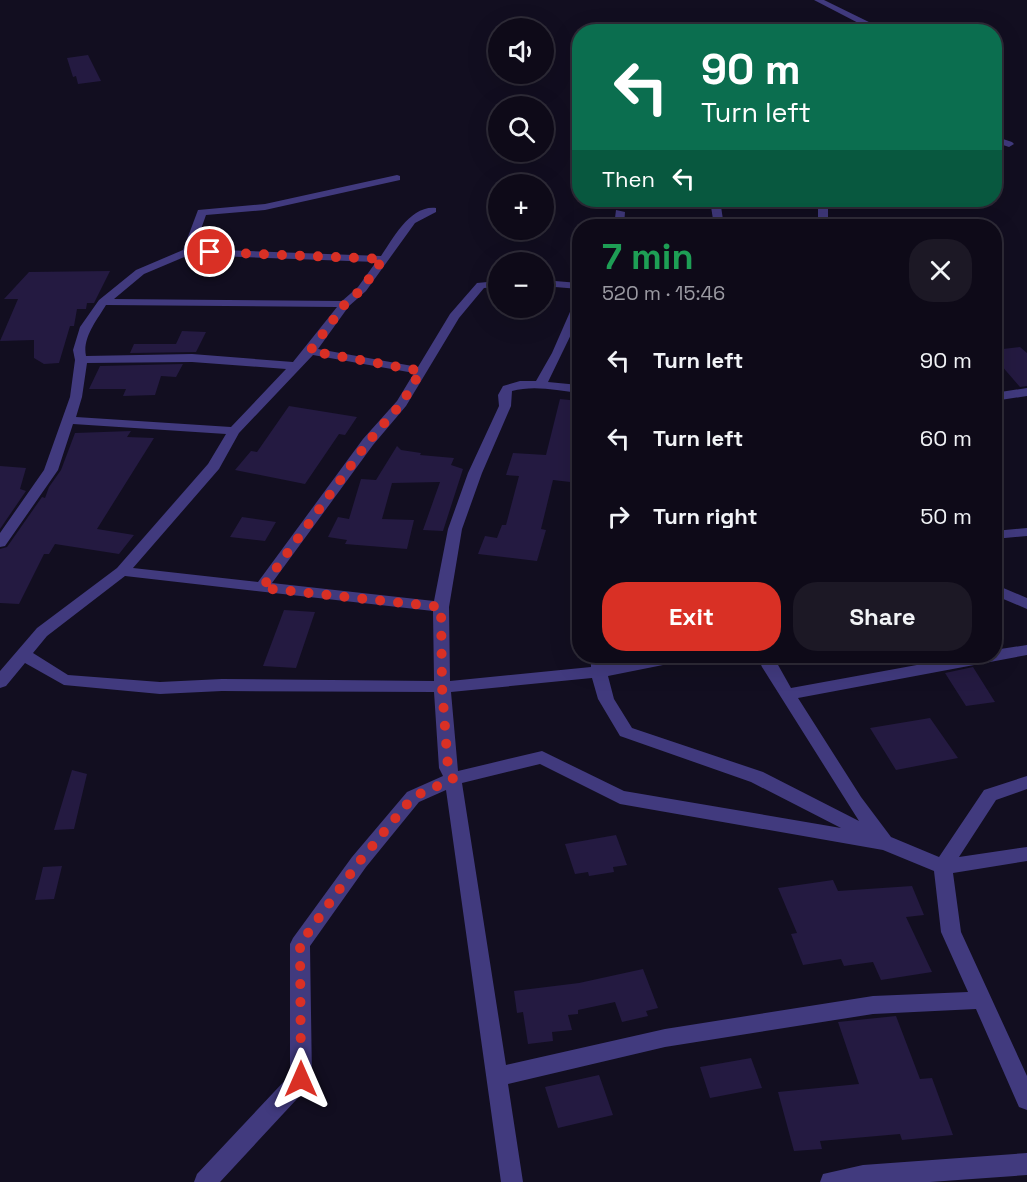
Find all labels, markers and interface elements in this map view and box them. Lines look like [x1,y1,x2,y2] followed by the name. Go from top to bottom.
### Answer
[488,18,554,318] map controls
[488,18,554,84] button: sound
[701,43,801,96] text: 90 m
[602,48,680,126] icon: left
[701,95,811,130] text: Turn left
[488,96,554,162] button: search
[667,162,700,195] icon: left
[602,165,655,193] text: Then
[488,174,554,240] button: +
[184,226,235,277] pin
[602,234,694,280] text: 7 min
[193,235,226,268] icon: arrive
[909,239,972,302] button: close
[488,252,554,318] button: −
[602,280,725,306] text: 520 m · 15:46
[602,344,635,377] icon: left
[653,346,743,374] text: Turn left
[920,346,972,374] text: 90 m
[602,422,635,455] icon: left
[653,424,743,452] text: Turn left
[920,424,972,452] text: 60 m
[602,500,635,533] icon: right
[653,502,758,530] text: Turn right
[920,502,972,530] text: 50 m
[602,582,781,651] button: Exit
[793,582,972,651] button: Share
[269,1047,333,1111] position arrow

